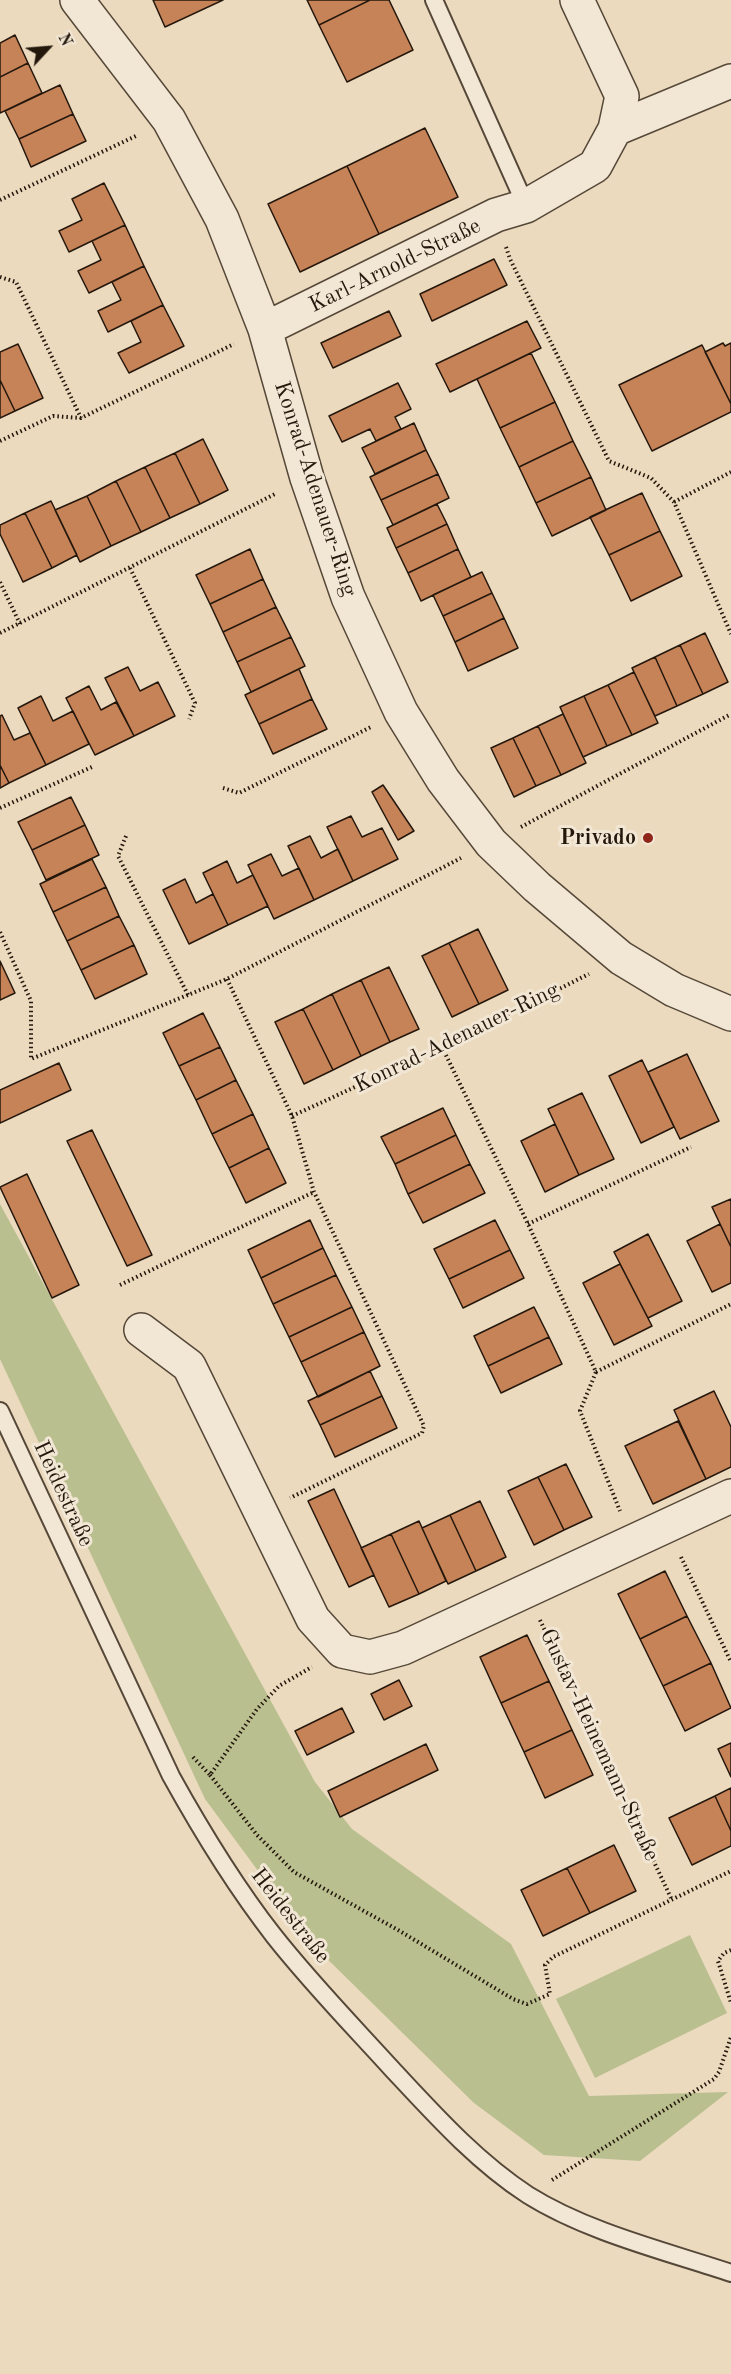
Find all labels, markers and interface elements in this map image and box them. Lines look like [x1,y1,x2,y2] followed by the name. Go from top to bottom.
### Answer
[18,18,78,78] north arrow
[54,31,74,49] text: N
[305,213,485,319] street label: Karl-Arnold-Straße
[268,378,362,600] street label: Konrad-Adenauer-Ring
[560,825,636,851] place label: Privado
[641,831,655,845] marker: Privado
[350,977,564,1099] street label: Konrad-Adenauer-Ring
[27,1437,99,1551] street label: Heidestraße
[534,1625,664,1865] street label: Gustav-Heinemann-Straße
[245,1863,335,1969] street label: Heidestraße

